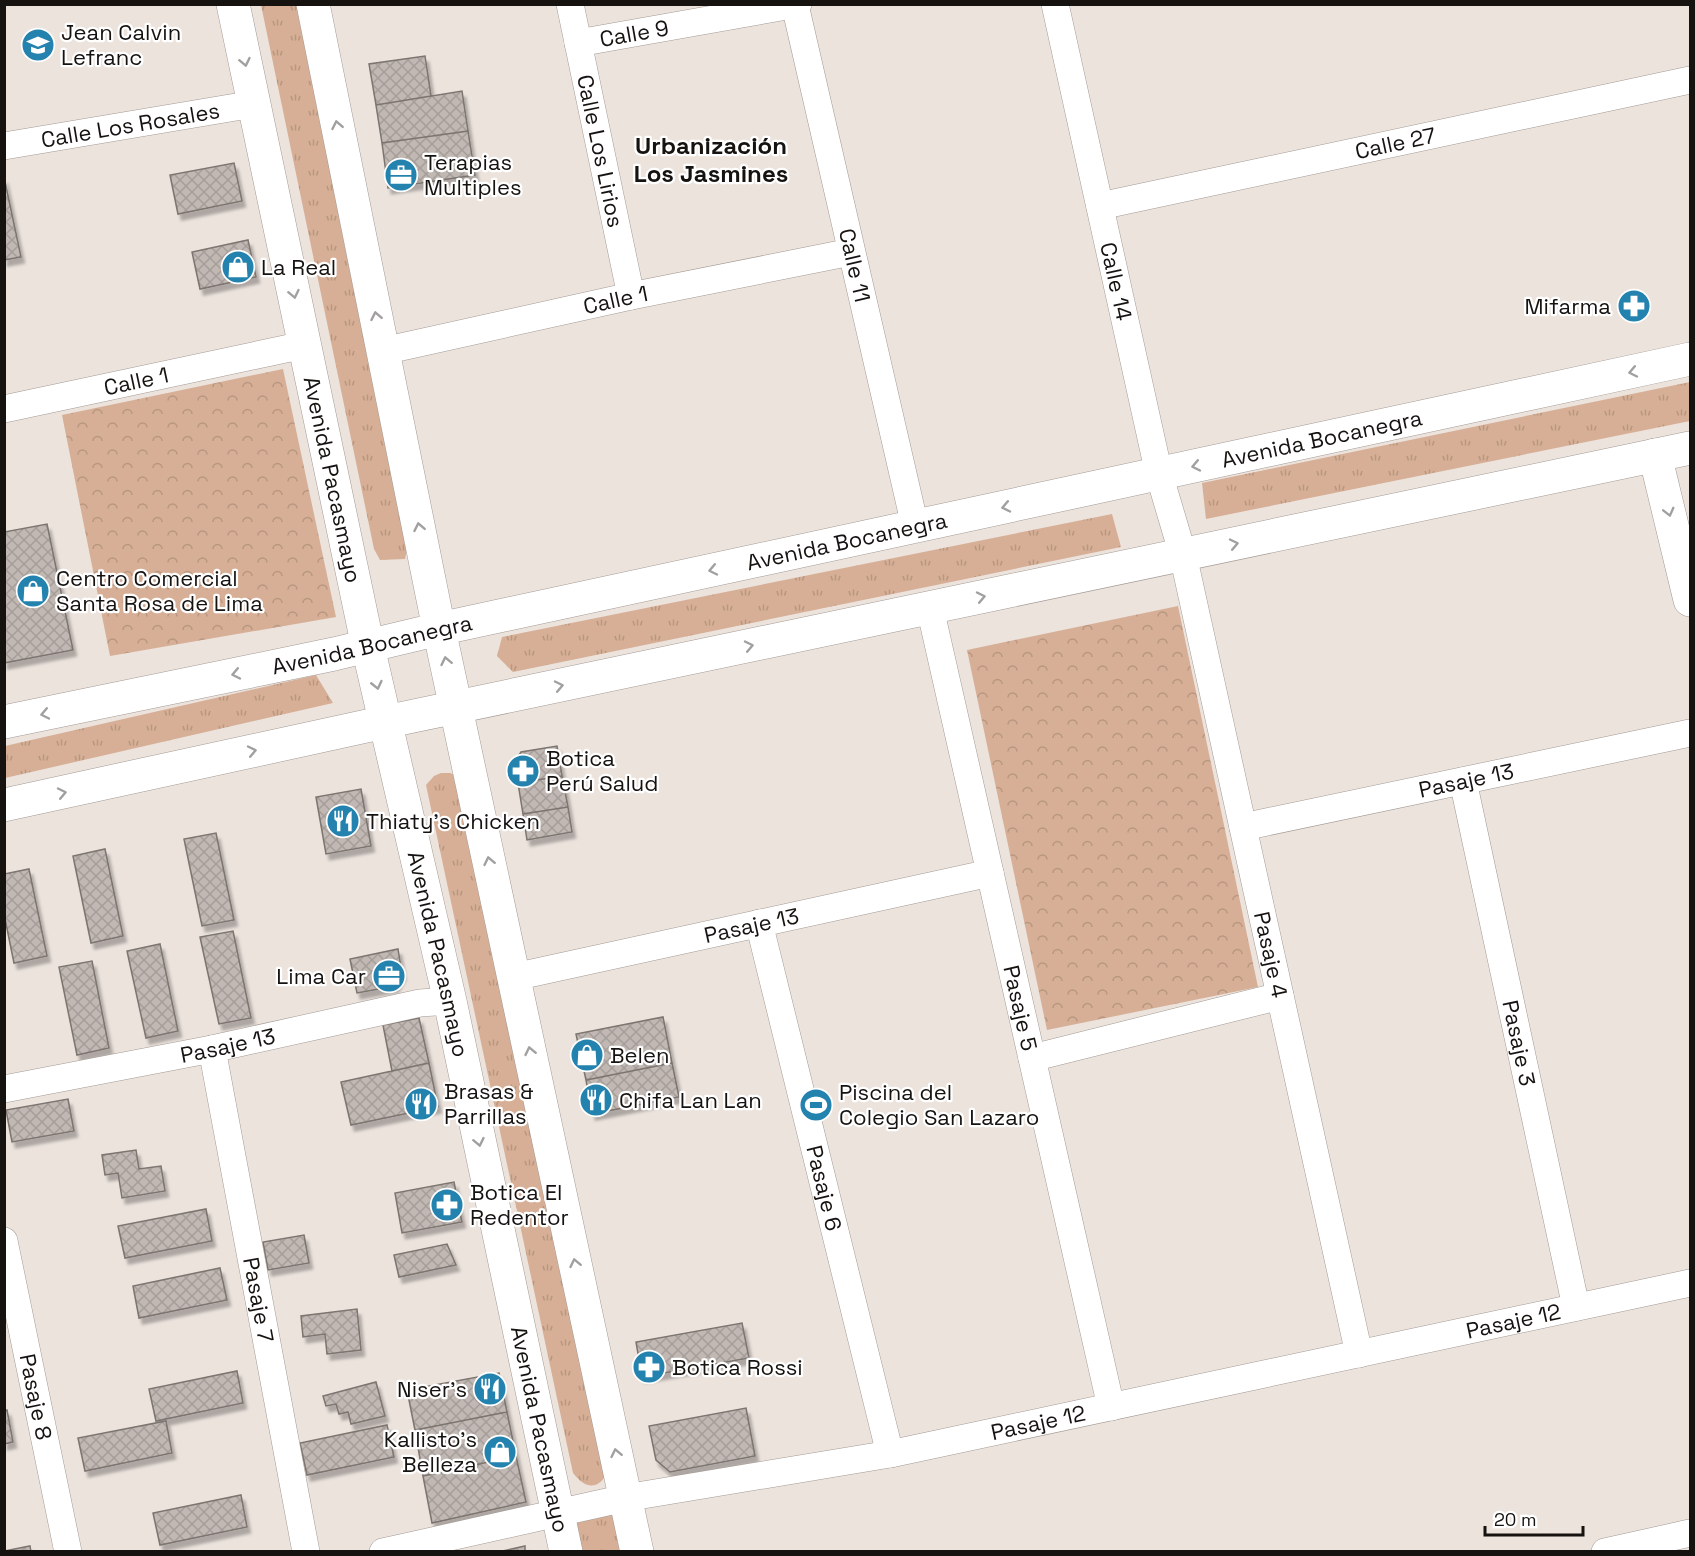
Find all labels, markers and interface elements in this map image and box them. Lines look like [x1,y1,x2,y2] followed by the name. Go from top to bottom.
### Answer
[597,13,671,53] street label: Calle 9
[61,18,181,71] place label: Jean Calvin Lefranc
[20,27,56,63] school or university icon: Jean Calvin Lefranc
[238,57,251,67] one-way arrow
[571,72,630,230] street label: Calle Los Lirios
[39,96,222,154] street label: Calle Los Rosales
[331,120,344,130] one-way arrow
[1352,121,1438,165] street label: Calle 27
[634,130,788,189] district label: Urbanización Los Jasmines
[424,148,522,201] place label: Terapias Multiples
[383,157,419,193] office icon: Terapias Multiples
[833,226,877,305] street label: Calle 11
[1094,240,1139,323] street label: Calle 14
[220,249,256,285] shop icon: La Real
[261,253,336,281] place label: La Real
[580,279,650,320] street label: Calle 1
[286,288,299,298] one-way arrow
[1616,288,1652,324] pharmacy icon: Mifarma
[1525,292,1611,320] place label: Mifarma
[370,311,383,321] one-way arrow
[101,360,171,401] street label: Calle 1
[1629,364,1639,377] one-way arrow
[298,374,368,585] street label: Avenida Pacasmayo
[1219,403,1425,474] street label: Avenida Bocanegra
[1192,459,1202,472] one-way arrow
[1001,500,1011,513] one-way arrow
[744,506,950,576] street label: Avenida Bocanegra
[1662,507,1675,517] one-way arrow
[413,523,426,533] one-way arrow
[1229,538,1239,551] one-way arrow
[708,563,718,576] one-way arrow
[56,564,263,617] place label: Centro Comercial Santa Rosa de Lima
[15,573,51,609] shop icon: Centro Comercial Santa Rosa de Lima
[976,591,986,604] one-way arrow
[269,608,475,680] street label: Avenida Bocanegra
[744,640,754,653] one-way arrow
[440,656,453,666] one-way arrow
[231,667,241,680] one-way arrow
[369,679,382,689] one-way arrow
[553,680,563,693] one-way arrow
[40,706,50,719] one-way arrow
[546,744,658,797] place label: Botica Perú Salud
[247,746,257,759] one-way arrow
[505,753,541,789] pharmacy icon: Botica Perú Salud
[1416,756,1516,804] street label: Pasaje 13
[56,787,66,800] one-way arrow
[325,803,361,839] restaurant icon: Thiaty's Chicken
[366,807,540,835] place label: Thiaty's Chicken
[402,848,475,1059] street label: Avenida Pacasmayo
[483,856,496,866] one-way arrow
[701,901,801,949] street label: Pasaje 13
[1248,909,1294,1001] street label: Pasaje 4
[371,958,407,994] office icon: Lima Car
[276,962,366,990] place label: Lima Car
[997,962,1044,1053] street label: Pasaje 5
[1496,997,1542,1089] street label: Pasaje 3
[178,1021,278,1069] street label: Pasaje 13
[569,1037,605,1073] shop icon: Belen
[610,1041,669,1069] place label: Belen
[524,1047,537,1057] one-way arrow
[444,1077,534,1130] place label: Brasas & Parrillas
[839,1078,1039,1131] place label: Piscina del Colegio San Lazaro
[578,1082,614,1118] restaurant icon: Chifa Lan Lan
[403,1086,439,1122] restaurant icon: Brasas & Parrillas
[619,1086,762,1114] place label: Chifa Lan Lan
[798,1087,834,1123] sports icon: Piscina del Colegio San Lazaro
[472,1137,485,1147] one-way arrow
[800,1142,848,1234] street label: Pasaje 6
[470,1178,569,1231] place label: Botica El Redentor
[429,1187,465,1223] pharmacy icon: Botica El Redentor
[237,1255,281,1345] street label: Pasaje 7
[569,1258,582,1268] one-way arrow
[1463,1297,1563,1345] street label: Pasaje 12
[505,1323,576,1535] street label: Avenida Pacasmayo
[631,1349,667,1385] pharmacy icon: Botica Rossi
[14,1351,59,1442] street label: Pasaje 8
[672,1353,803,1381] place label: Botica Rossi
[472,1371,508,1407] restaurant icon: Niser's
[397,1375,467,1403] place label: Niser's
[988,1399,1088,1446] street label: Pasaje 12
[384,1425,477,1478] place label: Kallisto's Belleza
[482,1434,518,1470] shop icon: Kallisto's Belleza
[610,1448,623,1458] one-way arrow
[1485,1499,1582,1537] scale bar
[1494,1508,1537,1531] text: 20 m

